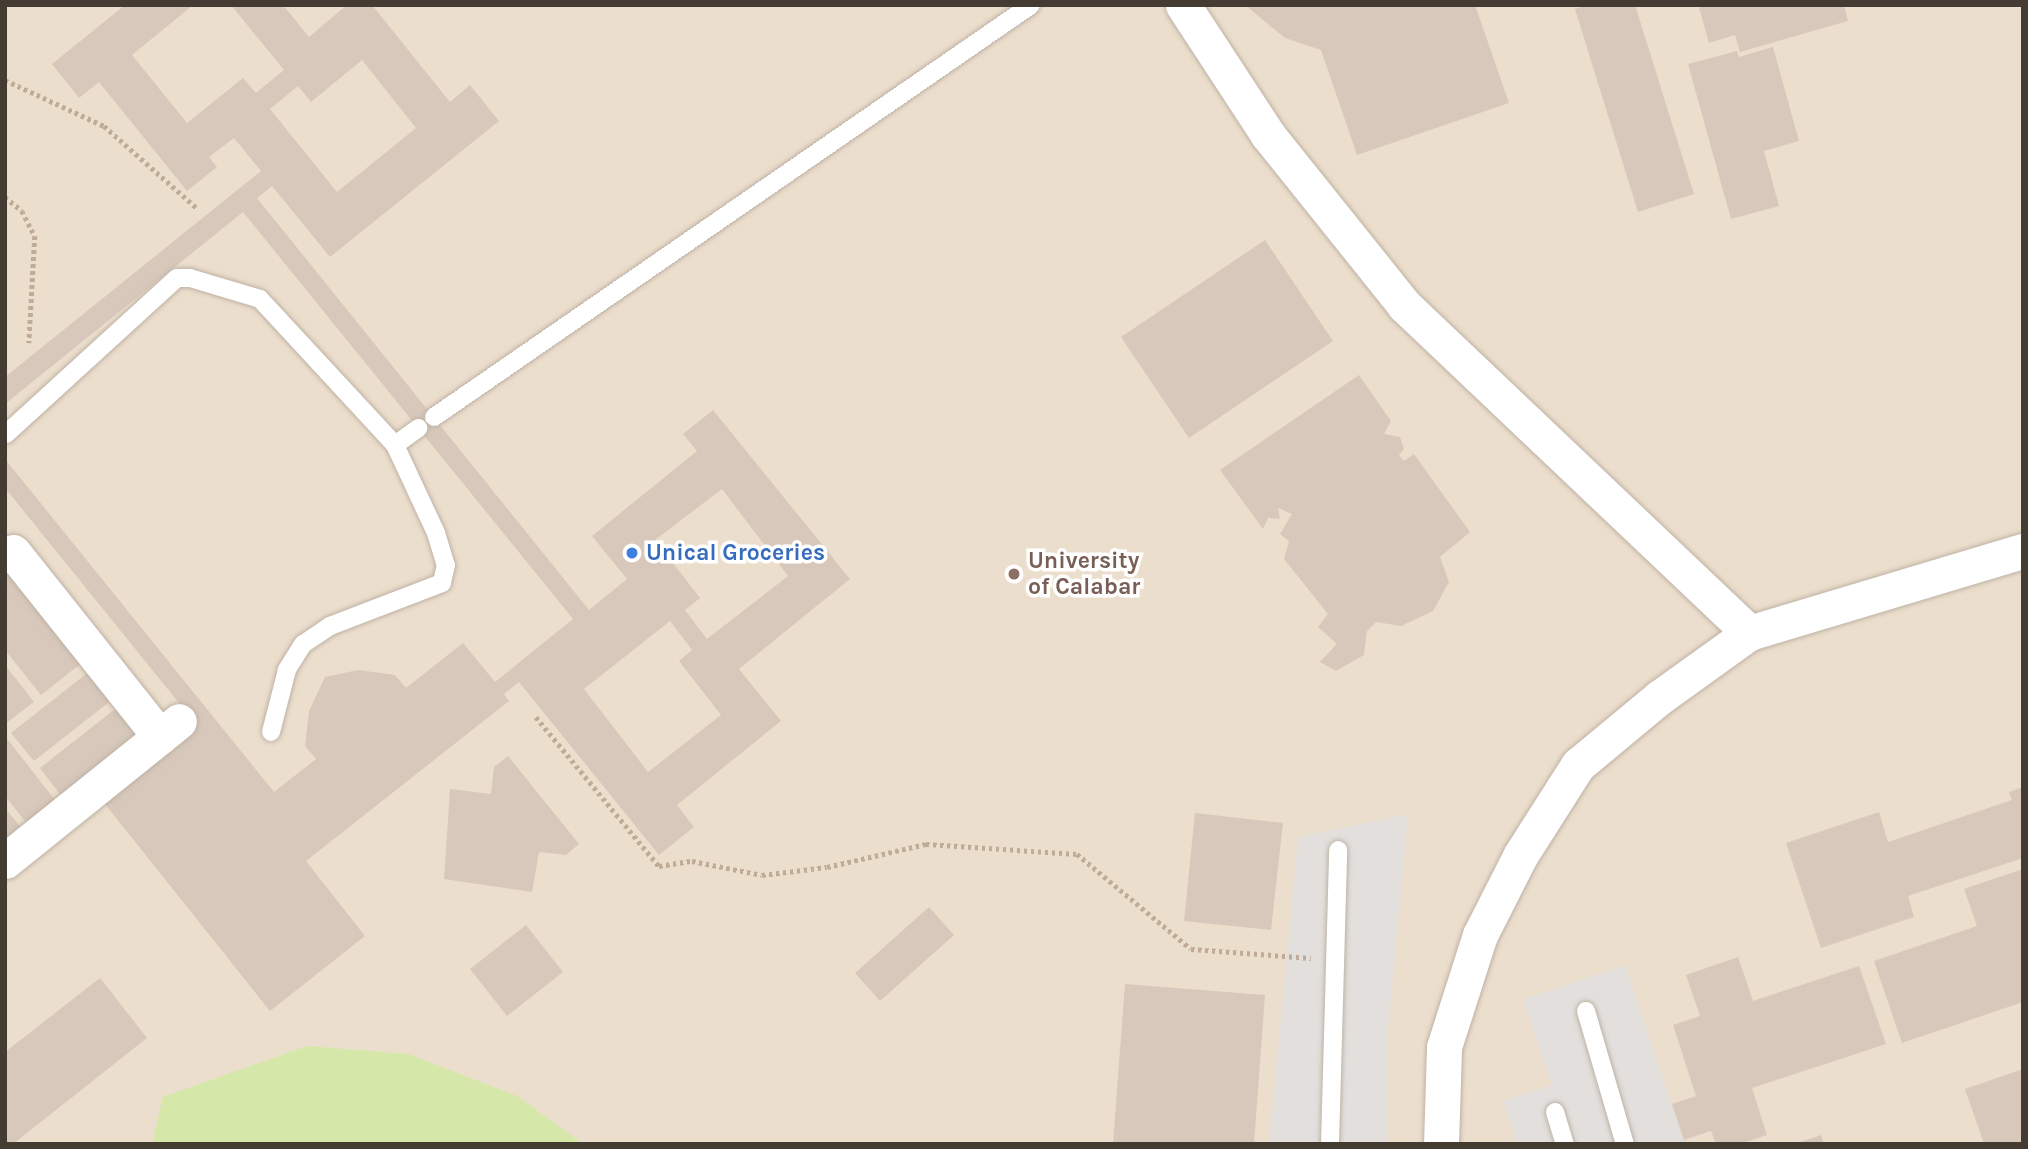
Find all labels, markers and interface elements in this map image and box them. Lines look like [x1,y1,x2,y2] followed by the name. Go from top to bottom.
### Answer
[646,539,825,567] place label: Unical Groceries
[624,545,640,561] marker: Unical Groceries
[1028,547,1140,601] place label: University of Calabar
[1006,566,1022,582] marker: University of Calabar

